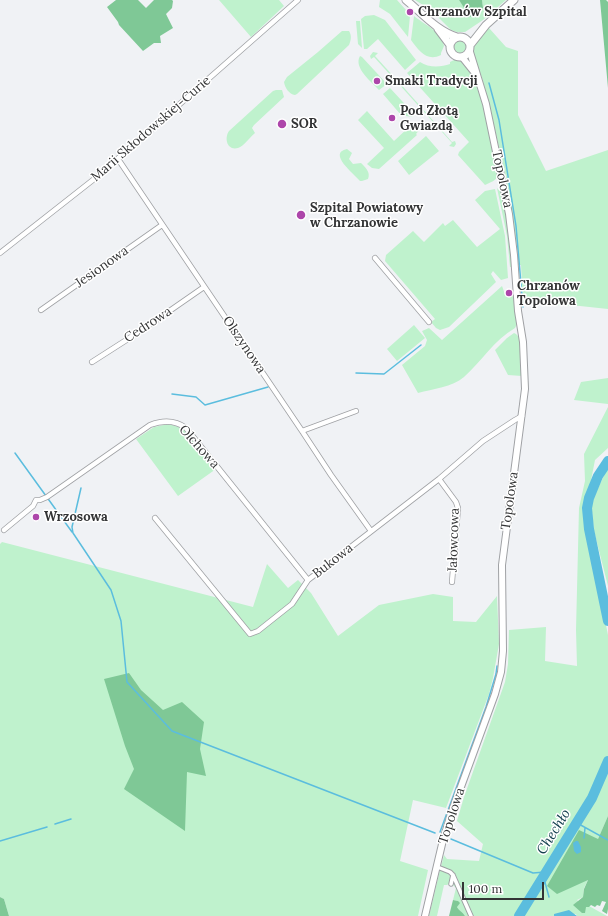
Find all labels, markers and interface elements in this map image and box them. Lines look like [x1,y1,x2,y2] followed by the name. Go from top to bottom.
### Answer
[418,4,527,20] place label: Chrzanów Szpital
[405,7,415,17] marker: Chrzanów Szpital
[88,73,214,185] street label: Marii Skłodowskiej-Curie
[385,73,478,89] place label: Smaki Tradycji
[372,76,382,86] marker: Smaki Tradycji
[400,103,458,134] place label: Pod Złotą Gwiazdą
[387,113,397,123] marker: Pod Złotą Gwiazdą
[291,116,318,132] place label: SOR
[276,118,288,130] marker: SOR
[488,149,516,209] street label: Topolowa
[310,200,423,231] place label: Szpital Powiatowy w Chrzanowie
[295,209,307,221] marker: Szpital Powiatowy w Chrzanowie
[72,243,132,291] street label: Jesionowa
[517,278,580,309] place label: Chrzanów Topolowa
[504,288,514,298] marker: Chrzanów Topolowa
[121,304,175,346] street label: Cedrowa
[219,313,269,377] street label: Olszynowa
[175,422,223,472] street label: Olchowa
[498,471,522,531] street label: Topolowa
[445,508,463,572] street label: Jałowcowa
[44,509,108,525] place label: Wrzosowa
[31,512,41,522] marker: Wrzosowa
[310,540,356,582] street label: Bukowa
[436,786,468,846] street label: Topolowa
[534,806,574,858] water label: Chechło
[464,874,546,900] scale bar
[469,881,502,896] text: 100 m

